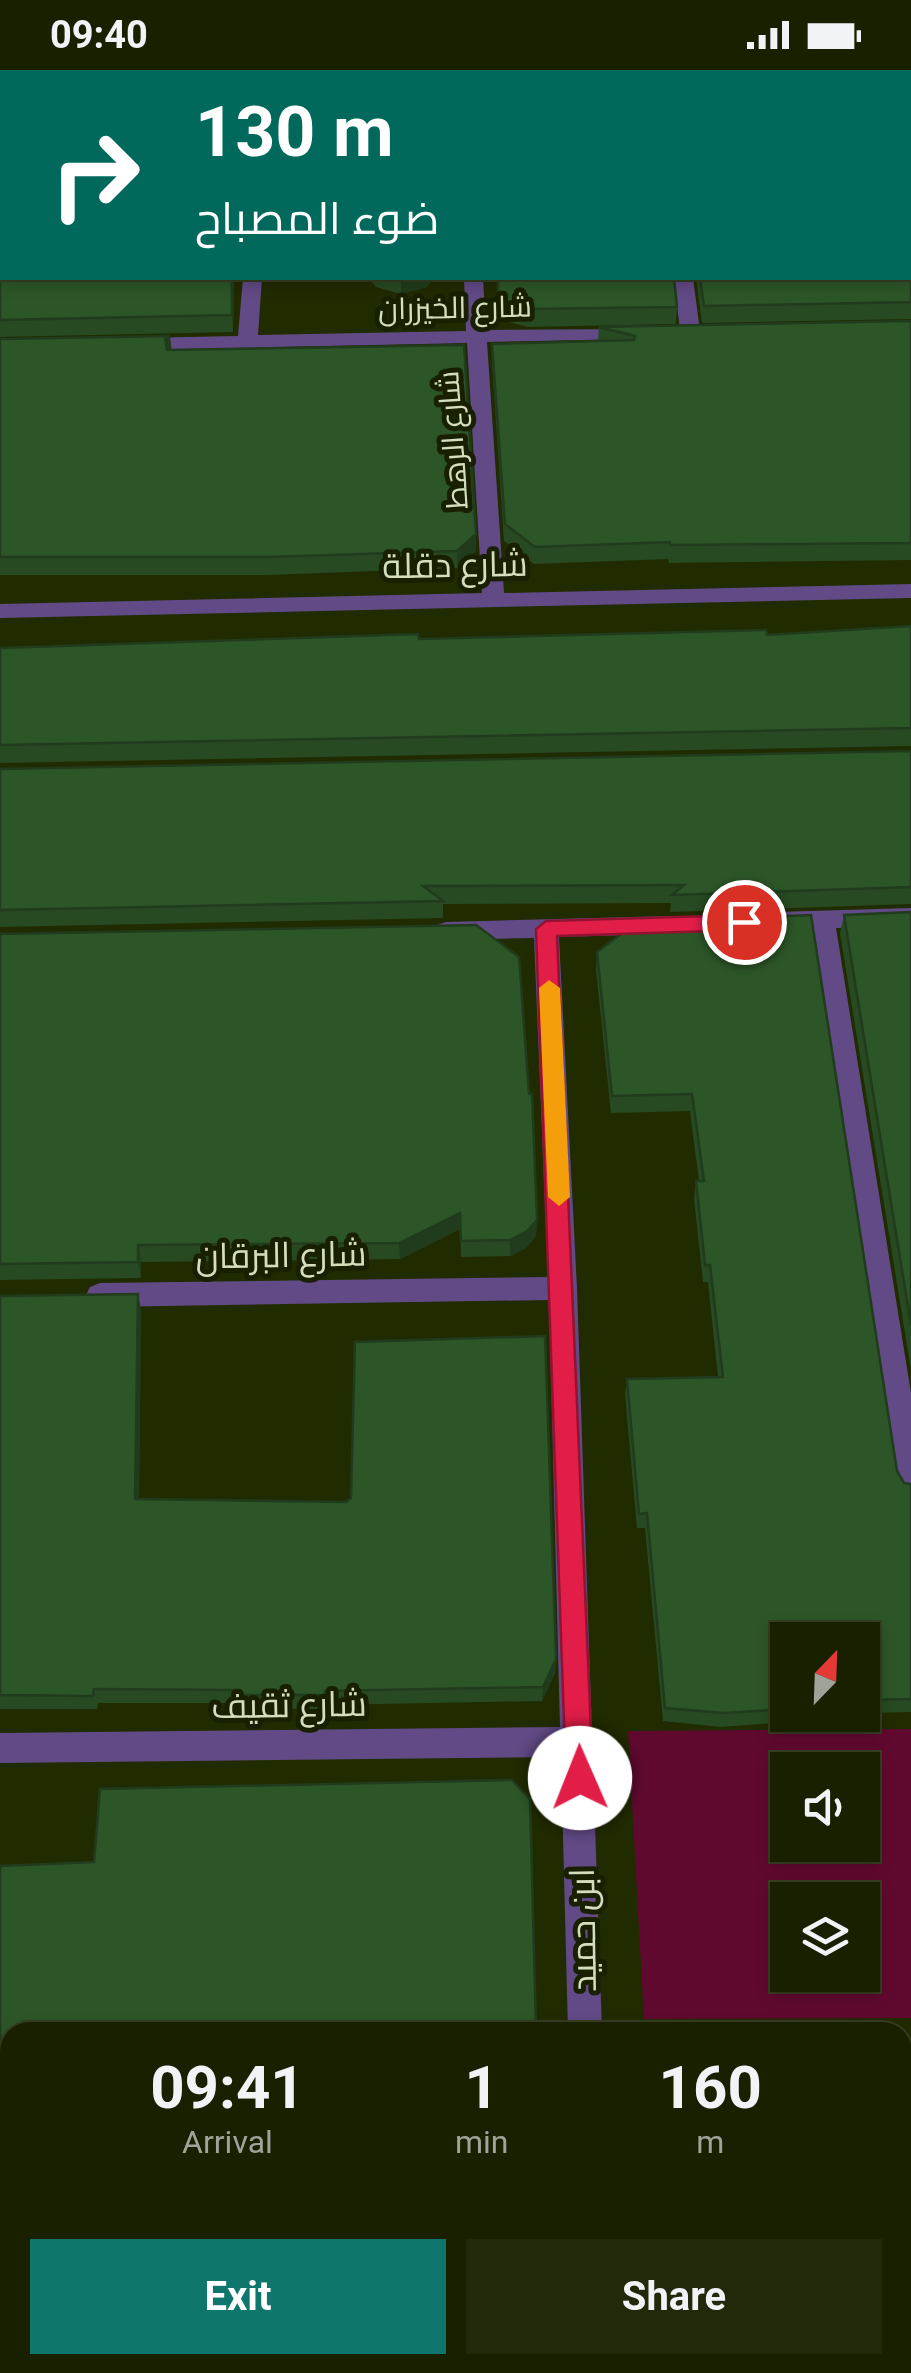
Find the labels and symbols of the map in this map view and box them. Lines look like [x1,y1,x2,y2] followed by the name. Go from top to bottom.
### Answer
[378,289,532,329] street label: شارع الخيزران
[430,369,478,510] street label: شارع الرهط
[382,544,528,589] street label: شارع دقلة
[702,880,787,965] pin
[195,1234,367,1279] street label: شارع البرقان
[770,1622,880,1732] north arrow
[211,1684,367,1729] street label: شارع ثقيف
[528,1726,632,1830] position arrow
[562,1868,605,1992] street label: ابن حميد

